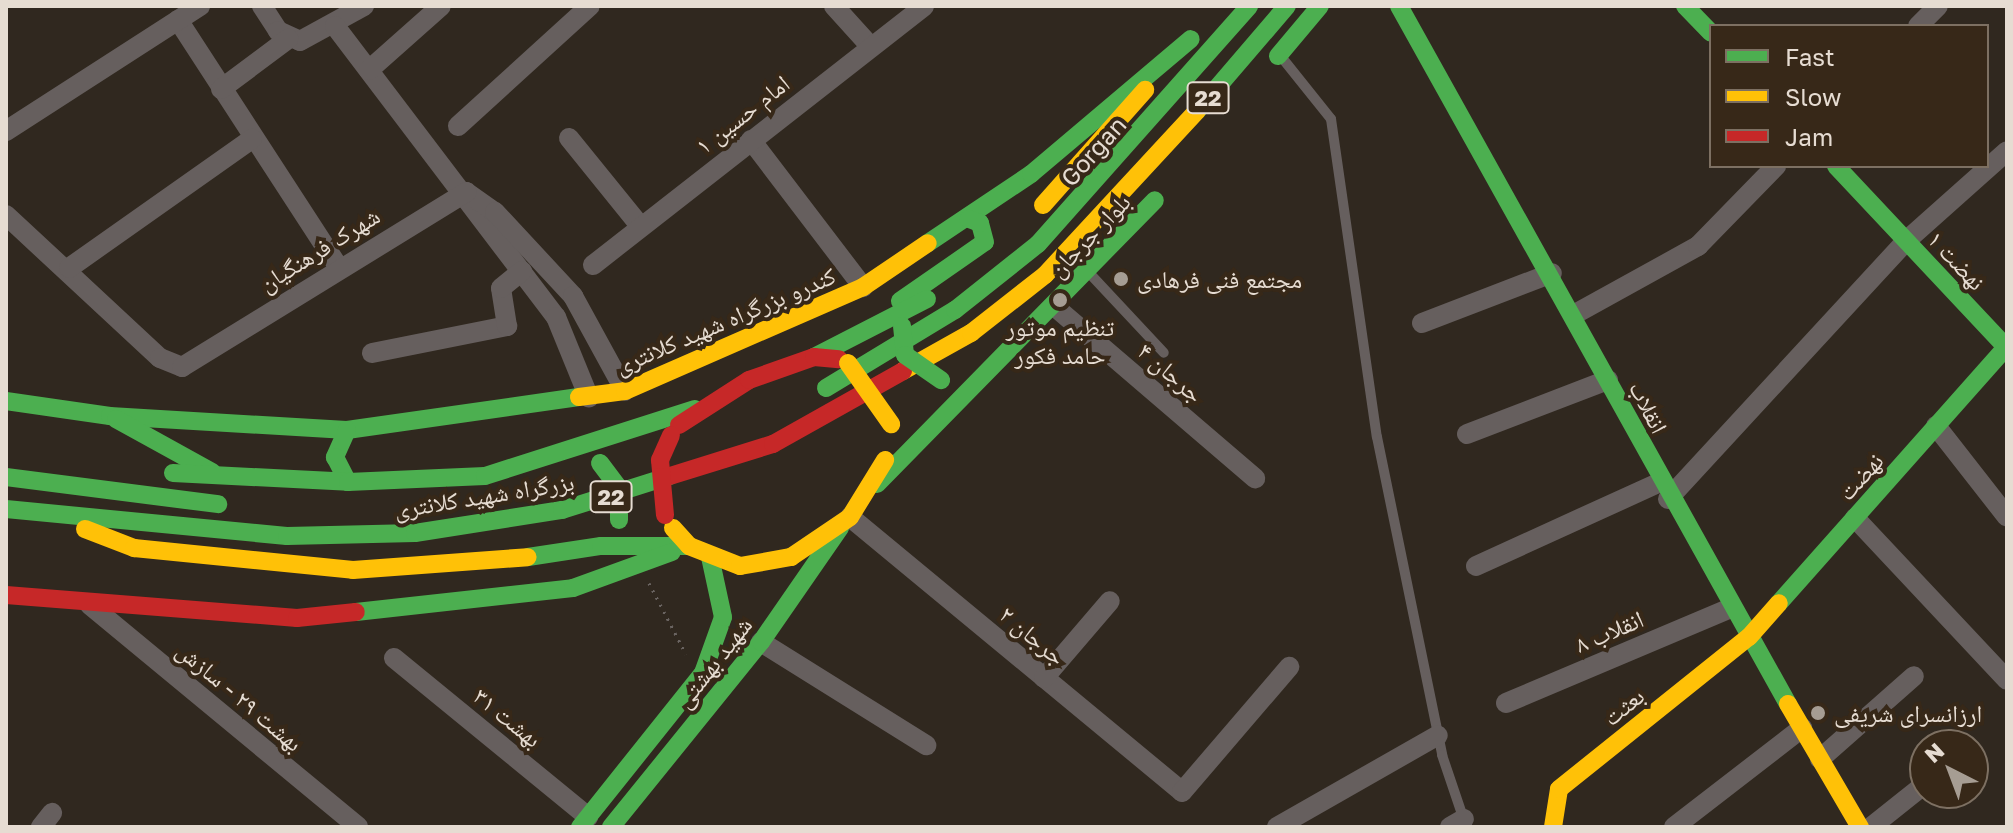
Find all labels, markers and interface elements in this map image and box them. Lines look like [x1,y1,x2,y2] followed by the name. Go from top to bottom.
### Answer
[1709,24,1989,168] legend
[1785,42,1835,71] text: Fast
[689,68,795,160] street label: امام حسین ۱
[1186,80,1230,116] road number: 22
[1785,82,1841,111] text: Slow
[1054,110,1132,192] street label: Gorgan
[1785,122,1833,151] text: Jam
[1042,187,1136,283] street label: بلوار جرجان
[253,201,385,297] street label: شهرک فرهنگیان
[1922,224,1992,296] street label: ۱ نهضت
[610,260,840,380] street label: کندرو بزرگراه شهید کلانتری
[1137,265,1302,293] place label: مجتمع فنی فرهادی
[1112,270,1130,288] marker: مجتمع فنی فرهادی
[1051,291,1069,309] marker: تنظیم موتور حامد فکور
[1006,313,1114,369] place label: تنظیم موتور حامد فکور
[1132,336,1210,408] street label: ۴ جرجان
[1624,376,1674,438] street label: انقلاب
[1831,446,1889,506] street label: نهضت
[392,467,576,523] street label: بزرگراه شهید کلانتری
[589,479,633,515] road number: 22
[994,599,1072,671] street label: جرجان ۲
[1570,604,1648,658] street label: ۸ انقلاب
[668,611,758,713] street label: شهید بهشتی
[171,635,309,757] street label: بهشت ۲۹ - سازش
[468,681,548,753] street label: بهشت ۳۱
[1597,681,1649,731] street label: بعثت
[1834,699,1982,727] place label: ارزانسرای شریفی
[1809,704,1827,722] marker: ارزانسرای شریفی
[1909,729,1989,809] north arrow
[1919,737,1949,768] text: N

